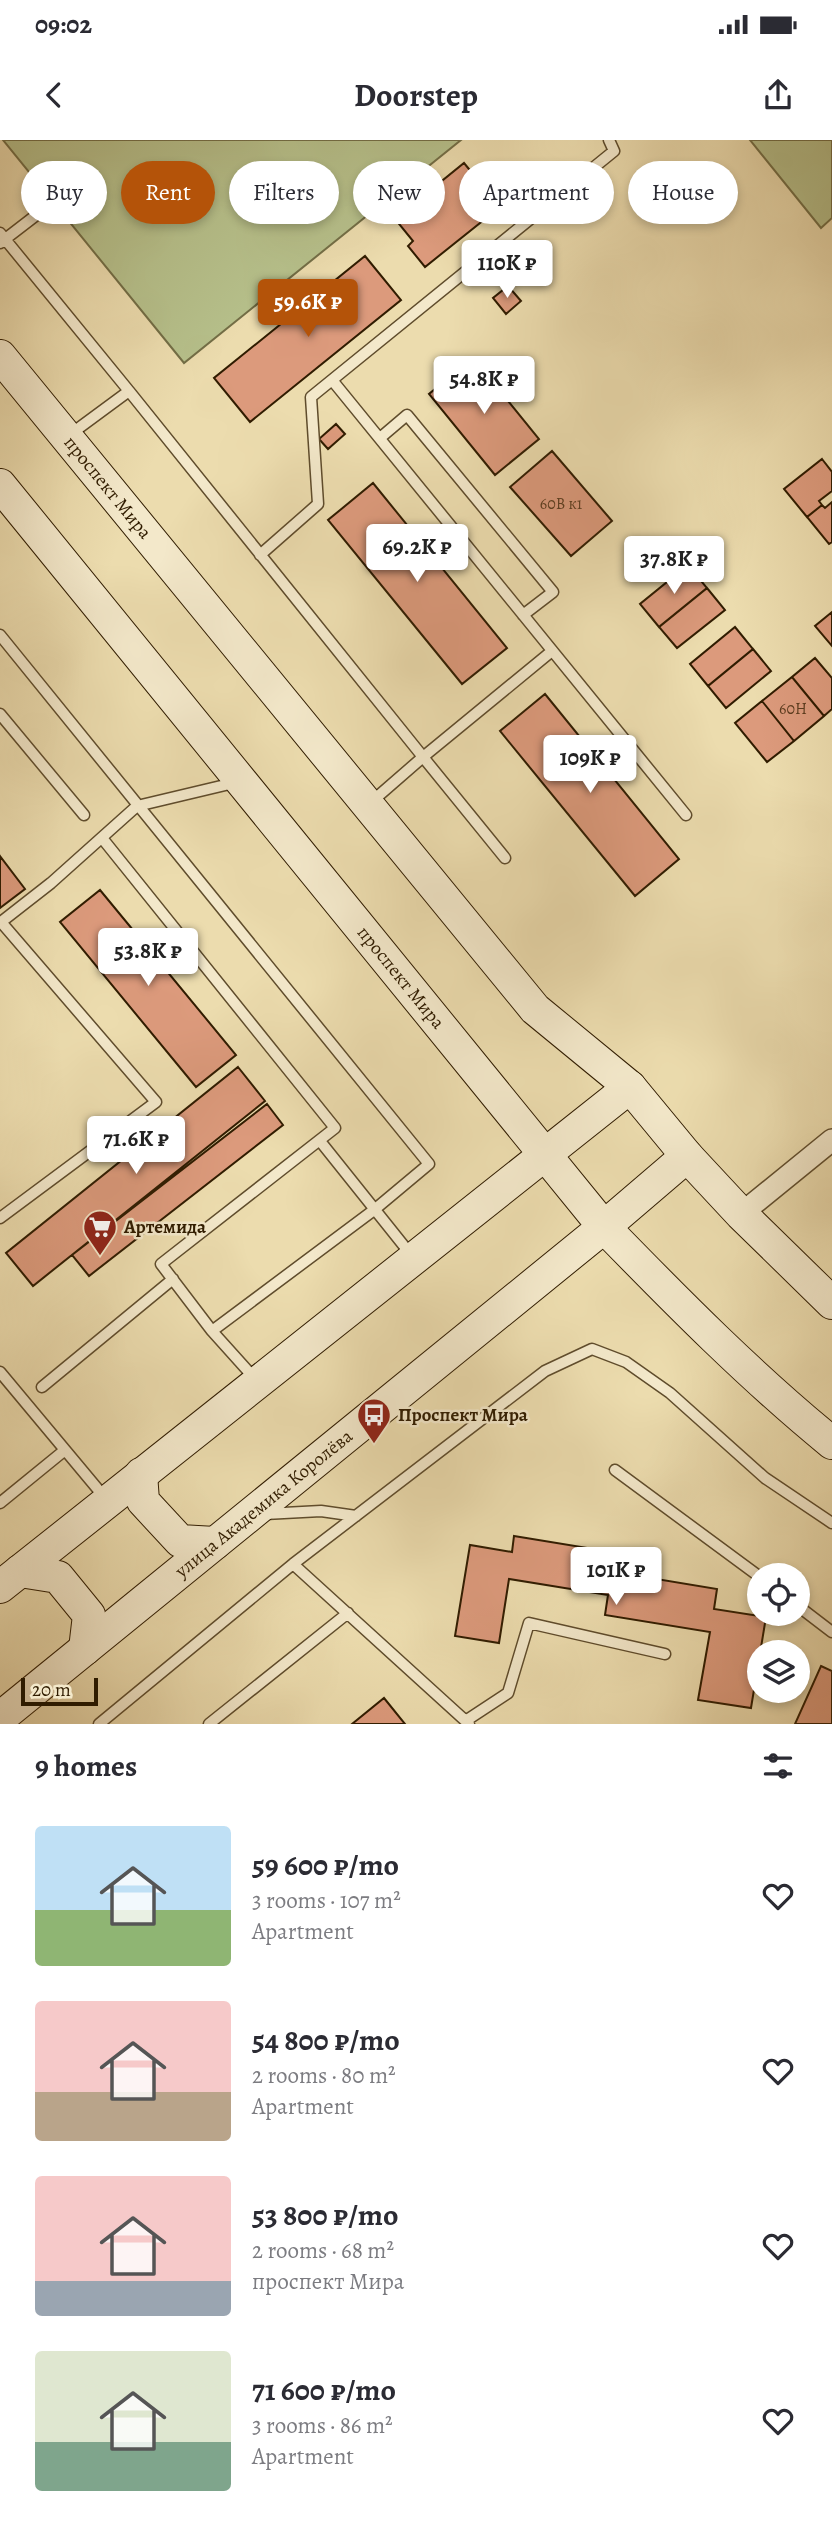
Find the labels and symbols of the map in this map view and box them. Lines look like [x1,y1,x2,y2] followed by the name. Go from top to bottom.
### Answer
[450,240,564,300] pin: 110K ₽
[243,280,373,339] pin: 59.6K ₽
[419,356,549,416] pin: 54.8K ₽
[58,431,158,545] street label: проспект Мира
[540,493,583,515] house number: 60В к1
[352,524,482,584] pin: 69.2K ₽
[609,536,739,596] pin: 37.8K ₽
[779,698,807,720] house number: 60Н
[533,736,647,795] pin: 109K ₽
[351,920,451,1035] street label: проспект Мира
[83,928,213,988] pin: 53.8K ₽
[71,1116,201,1176] pin: 71.6K ₽
[81,1208,119,1257] supermarket icon: Артемида
[123,1214,207,1240] place label: Артемида
[355,1396,393,1445] bus stop icon: Проспект Мира
[398,1402,529,1428] place label: Проспект Мира
[169,1423,358,1584] street label: улица Академика Королёва
[559,1548,673,1607] pin: 101K ₽
[21,1675,98,1707] scale bar

